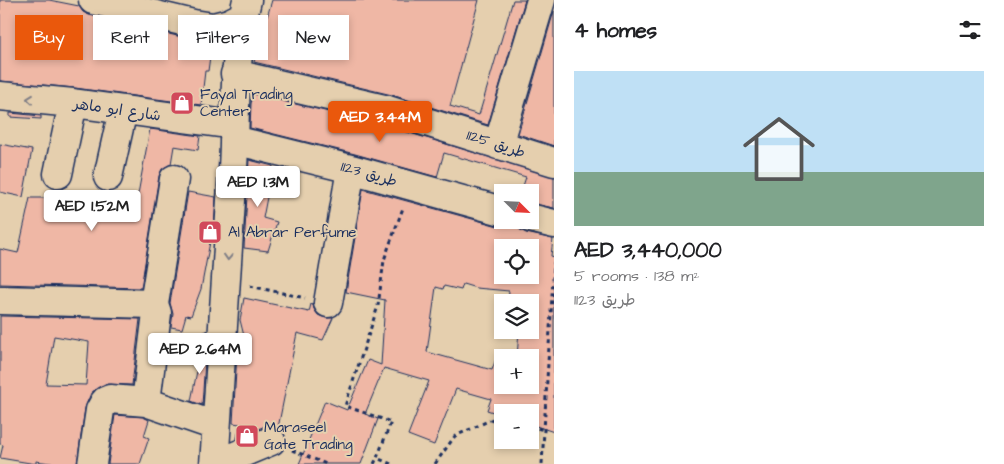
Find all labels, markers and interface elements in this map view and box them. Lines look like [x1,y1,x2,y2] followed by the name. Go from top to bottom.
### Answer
[15,15,83,60] chip: Buy
[93,15,168,60] chip: Rent
[178,15,268,60] chip: Filters
[278,15,349,60] chip: New
[574,16,657,45] text: 4 homes
[956,16,984,44] icon: filters
[200,84,293,122] place label: Fayal Trading Center
[169,90,195,116] shop icon: Fayal Trading Center
[70,93,162,127] street label: شارع ابو ماهر
[26,94,34,105] one-way arrow
[323,100,437,143] pin: AED 3.44M
[734,104,824,194] icon: home
[339,106,421,128] text: AED 3.44M
[464,125,528,163] street label: طريق 1125
[338,156,400,192] street label: طريق 1123
[206,166,310,208] pin: AED 1.3M
[227,171,289,193] text: AED 1.3M
[494,184,539,229] north arrow
[494,184,539,449] map controls
[35,190,149,232] pin: AED 1.52M
[55,195,129,217] text: AED 1.52M
[197,219,223,245] shop icon: Al Abrar Perfume
[228,222,356,243] place label: Al Abrar Perfume
[574,236,722,265] text: AED 3,440,000
[494,239,539,284] button: locate
[222,254,233,262] one-way arrow
[574,265,700,287] text: 5 rooms · 138 m²
[574,289,635,311] text: طريق 1123
[494,294,539,339] button: layers
[143,332,257,375] pin: AED 2.64M
[159,338,241,360] text: AED 2.64M
[494,349,539,394] button: +
[494,404,539,449] button: −
[264,417,353,456] place label: Maraseel Gate Trading
[234,423,260,449] shop icon: Maraseel Gate Trading

